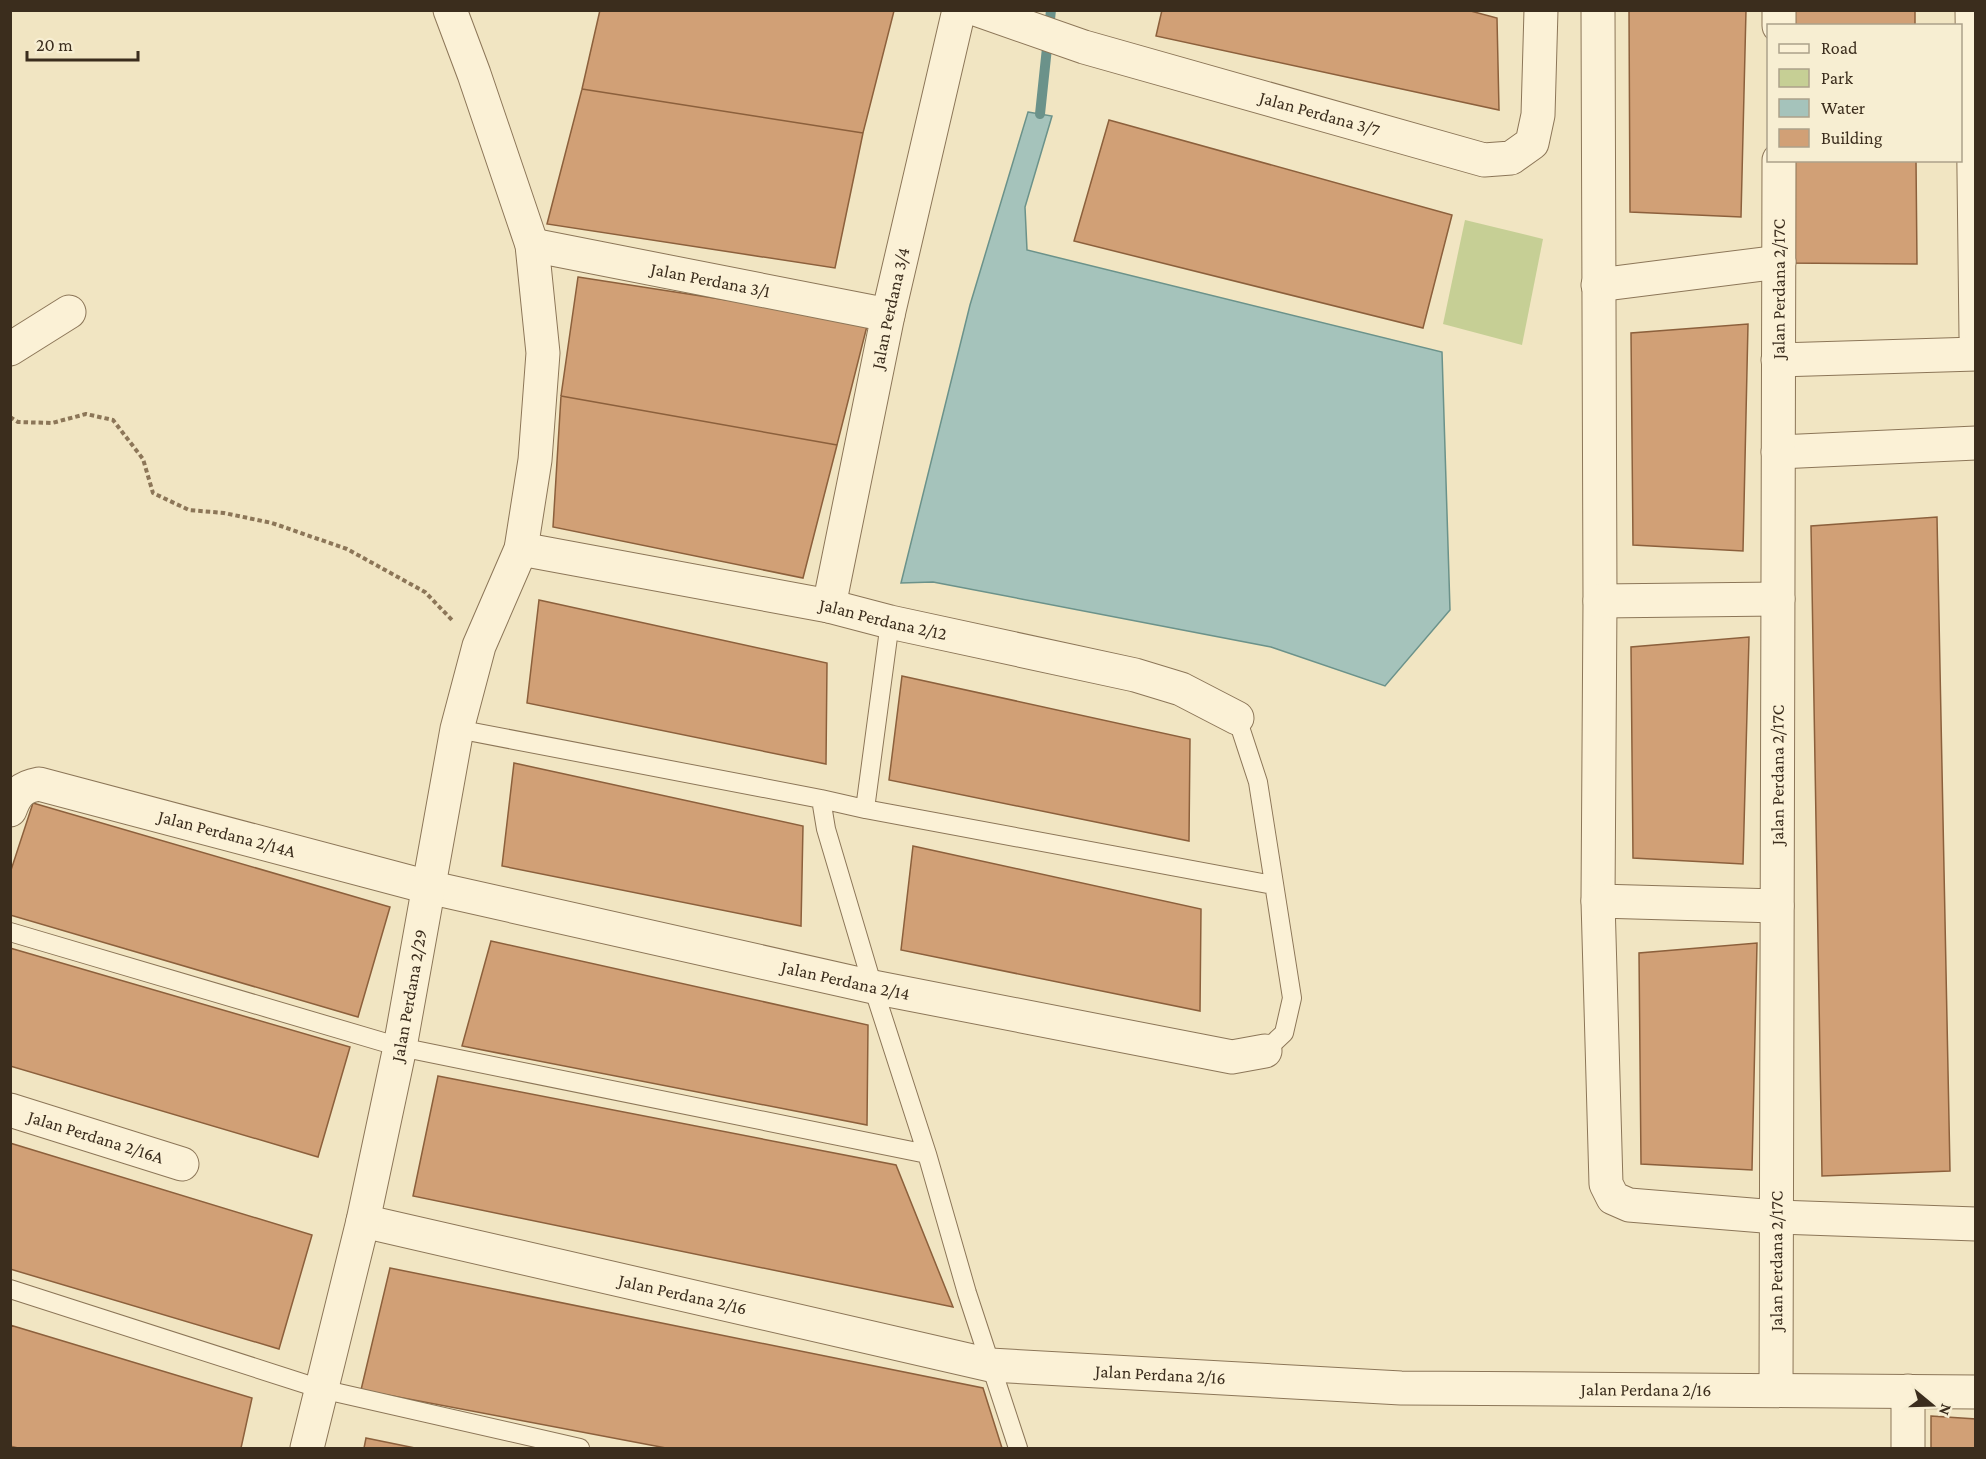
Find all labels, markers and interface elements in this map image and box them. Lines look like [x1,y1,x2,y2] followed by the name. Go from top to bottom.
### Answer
[27,24,138,62] scale bar
[1767,24,1962,162] legend
[36,35,73,55] text: 20 m
[1821,38,1858,58] text: Road
[1821,68,1853,88] text: Park
[1255,86,1382,140] street label: Jalan Perdana 3/7
[1821,98,1866,118] text: Water
[1821,128,1883,148] text: Building
[1769,218,1789,361] street label: Jalan Perdana 2/17C
[867,245,913,373] street label: Jalan Perdana 3/4
[647,258,772,302] street label: Jalan Perdana 3/1
[816,594,949,644] street label: Jalan Perdana 2/12
[1767,704,1788,847] street label: Jalan Perdana 2/17C
[154,805,299,862] street label: Jalan Perdana 2/14A
[387,928,431,1065] street label: Jalan Perdana 2/29
[778,956,912,1004] street label: Jalan Perdana 2/14
[24,1106,167,1168] street label: Jalan Perdana 2/16A
[1766,1190,1786,1333] street label: Jalan Perdana 2/17C
[615,1270,749,1319] street label: Jalan Perdana 2/16
[1092,1361,1226,1388] street label: Jalan Perdana 2/16
[1902,1375,1962,1435] north arrow
[1578,1379,1712,1400] street label: Jalan Perdana 2/16
[1936,1402,1956,1418] text: N

